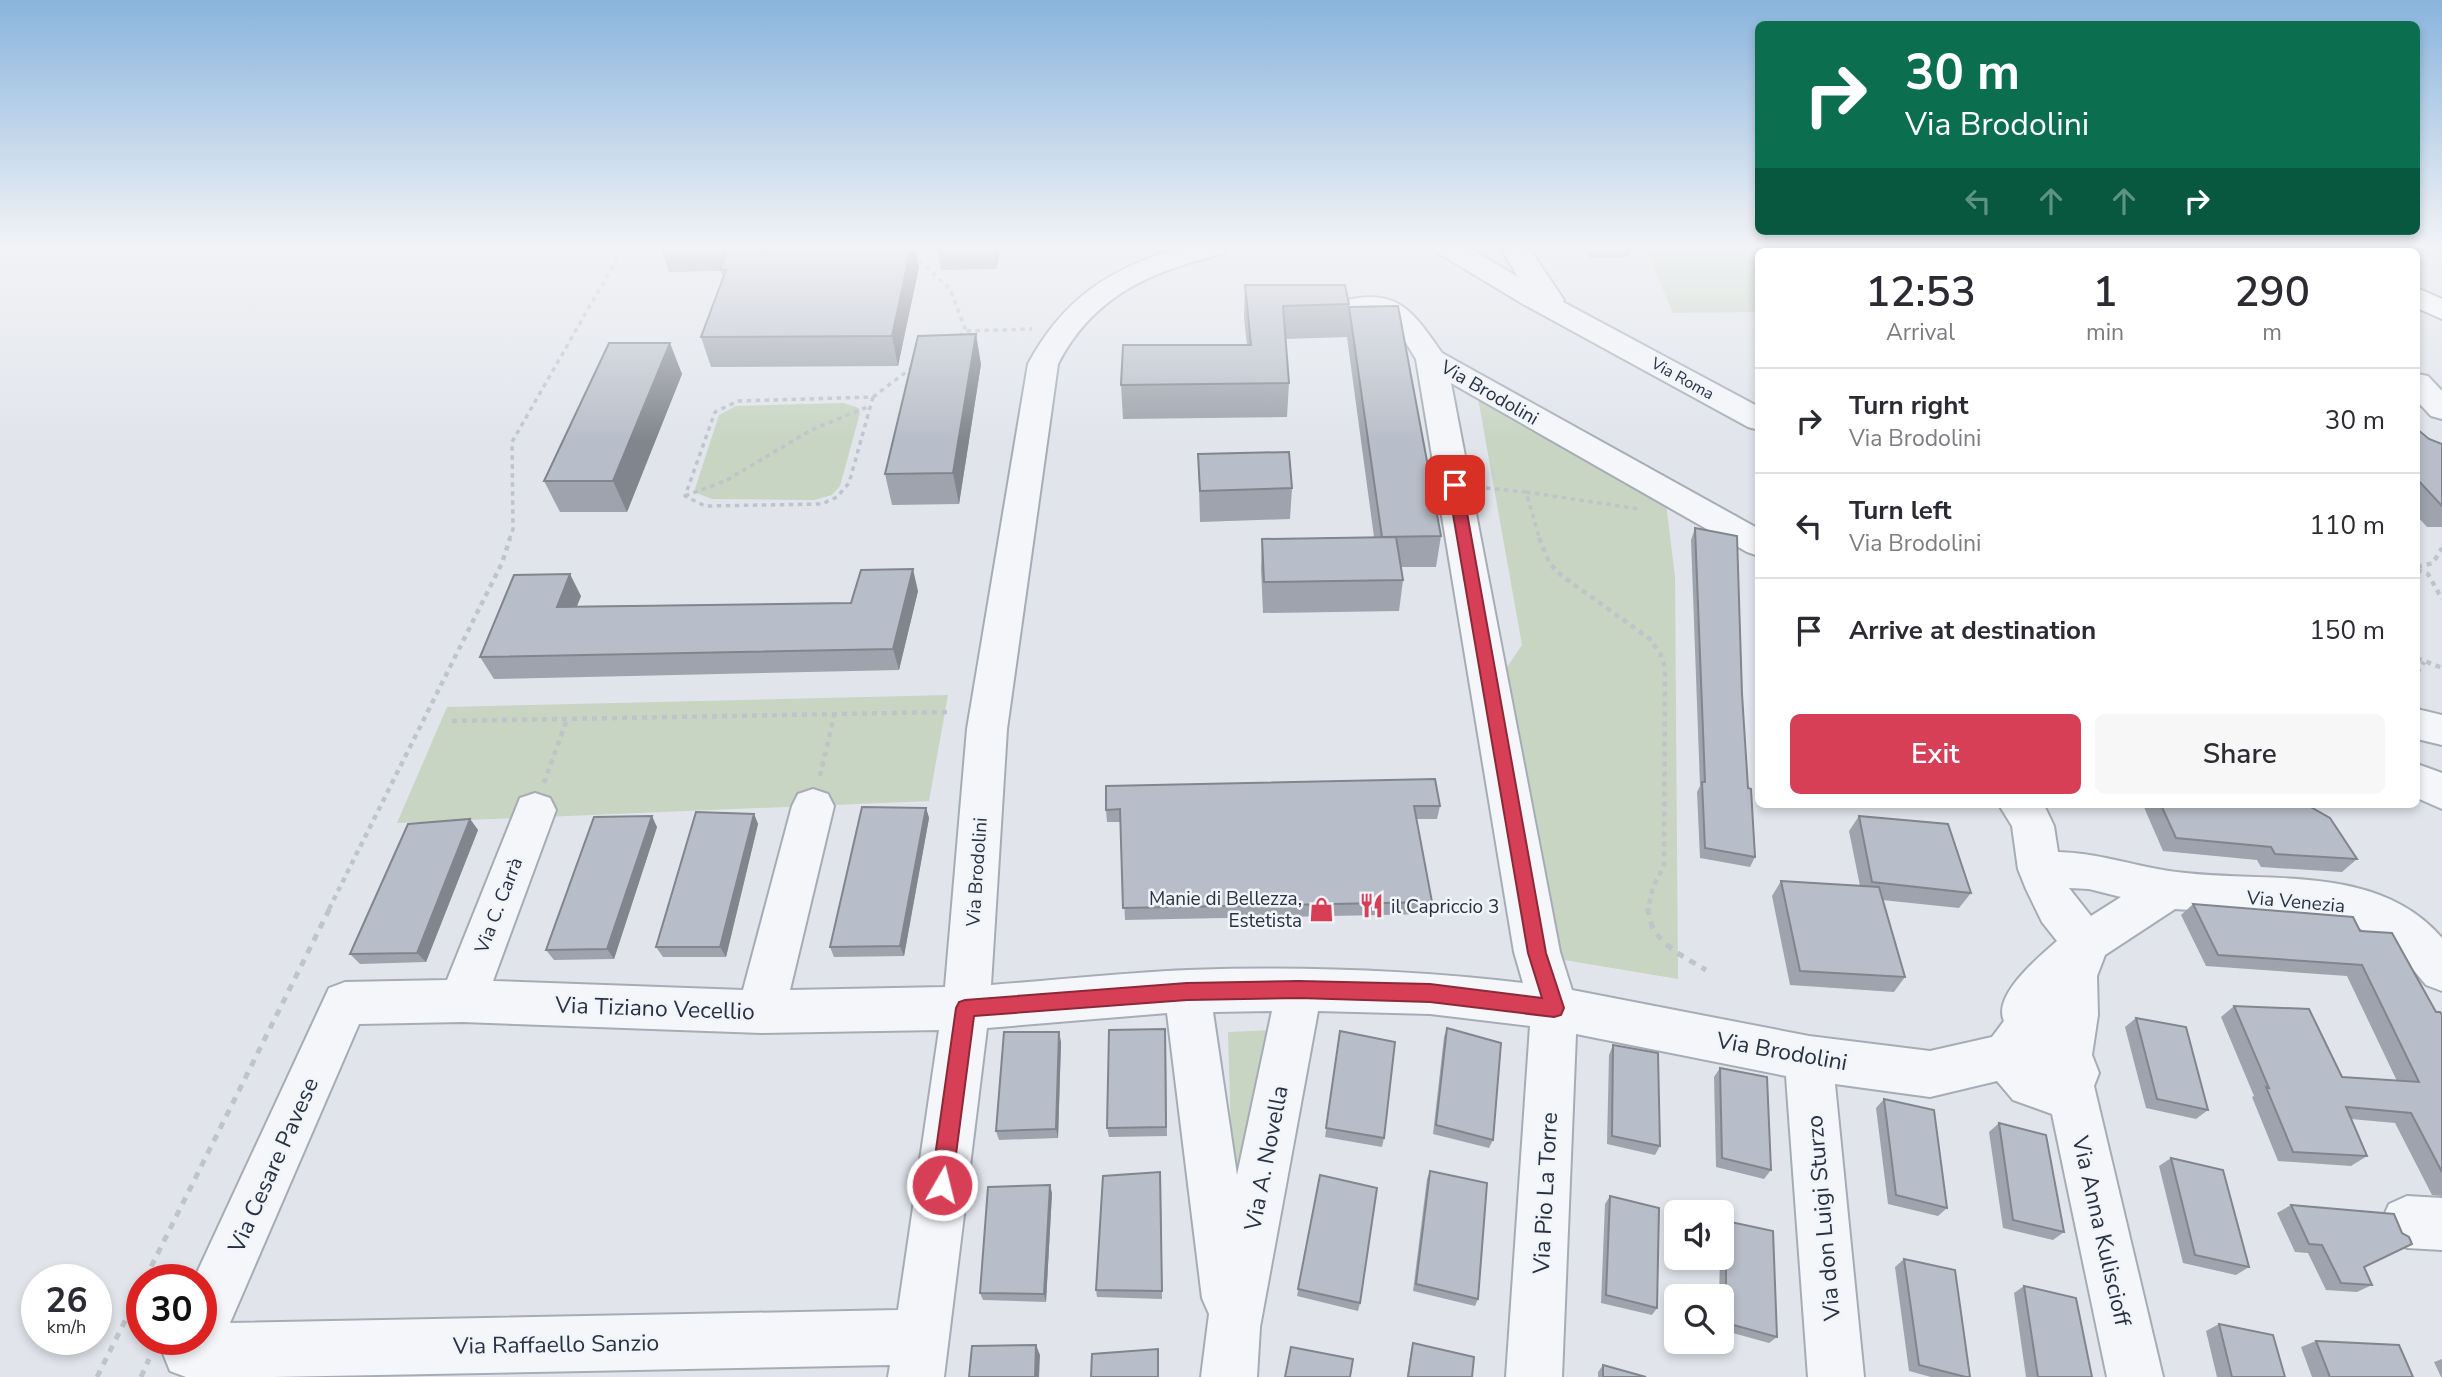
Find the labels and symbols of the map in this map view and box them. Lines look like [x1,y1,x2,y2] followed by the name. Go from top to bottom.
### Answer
[1646,352,1718,405] street label: Via Roma
[1435,354,1543,431] street label: Via Brodolini
[1425,455,1485,515] pin
[960,817,994,929] street label: Via Brodolini
[468,854,529,958] street label: Via C. Carrà
[2245,885,2346,919] street label: Via Venezia
[1149,886,1302,934] place label: Manie di Bellezza, Estetista
[1357,892,1385,920] restaurant icon: il Capriccio 3
[1391,894,1499,920] place label: il Capriccio 3
[1308,895,1336,923] shop icon: Manie di Bellezza, Estetista
[554,989,755,1027] street label: Via Tiziano Vecellio
[1713,1025,1850,1078] street label: Via Brodolini
[220,1073,326,1259] street label: Via Cesare Pavese
[1237,1083,1296,1234] street label: Via A. Novella
[1526,1111,1565,1276] street label: Via Pio La Torre
[1799,1114,1848,1323] street label: Via don Luigi Sturzo
[2064,1132,2139,1330] street label: Via Anna Kuliscioff
[905,1148,979,1222] position arrow
[126,1264,217,1355] speed limit sign: 30
[452,1327,659,1362] street label: Via Raffaello Sanzio

